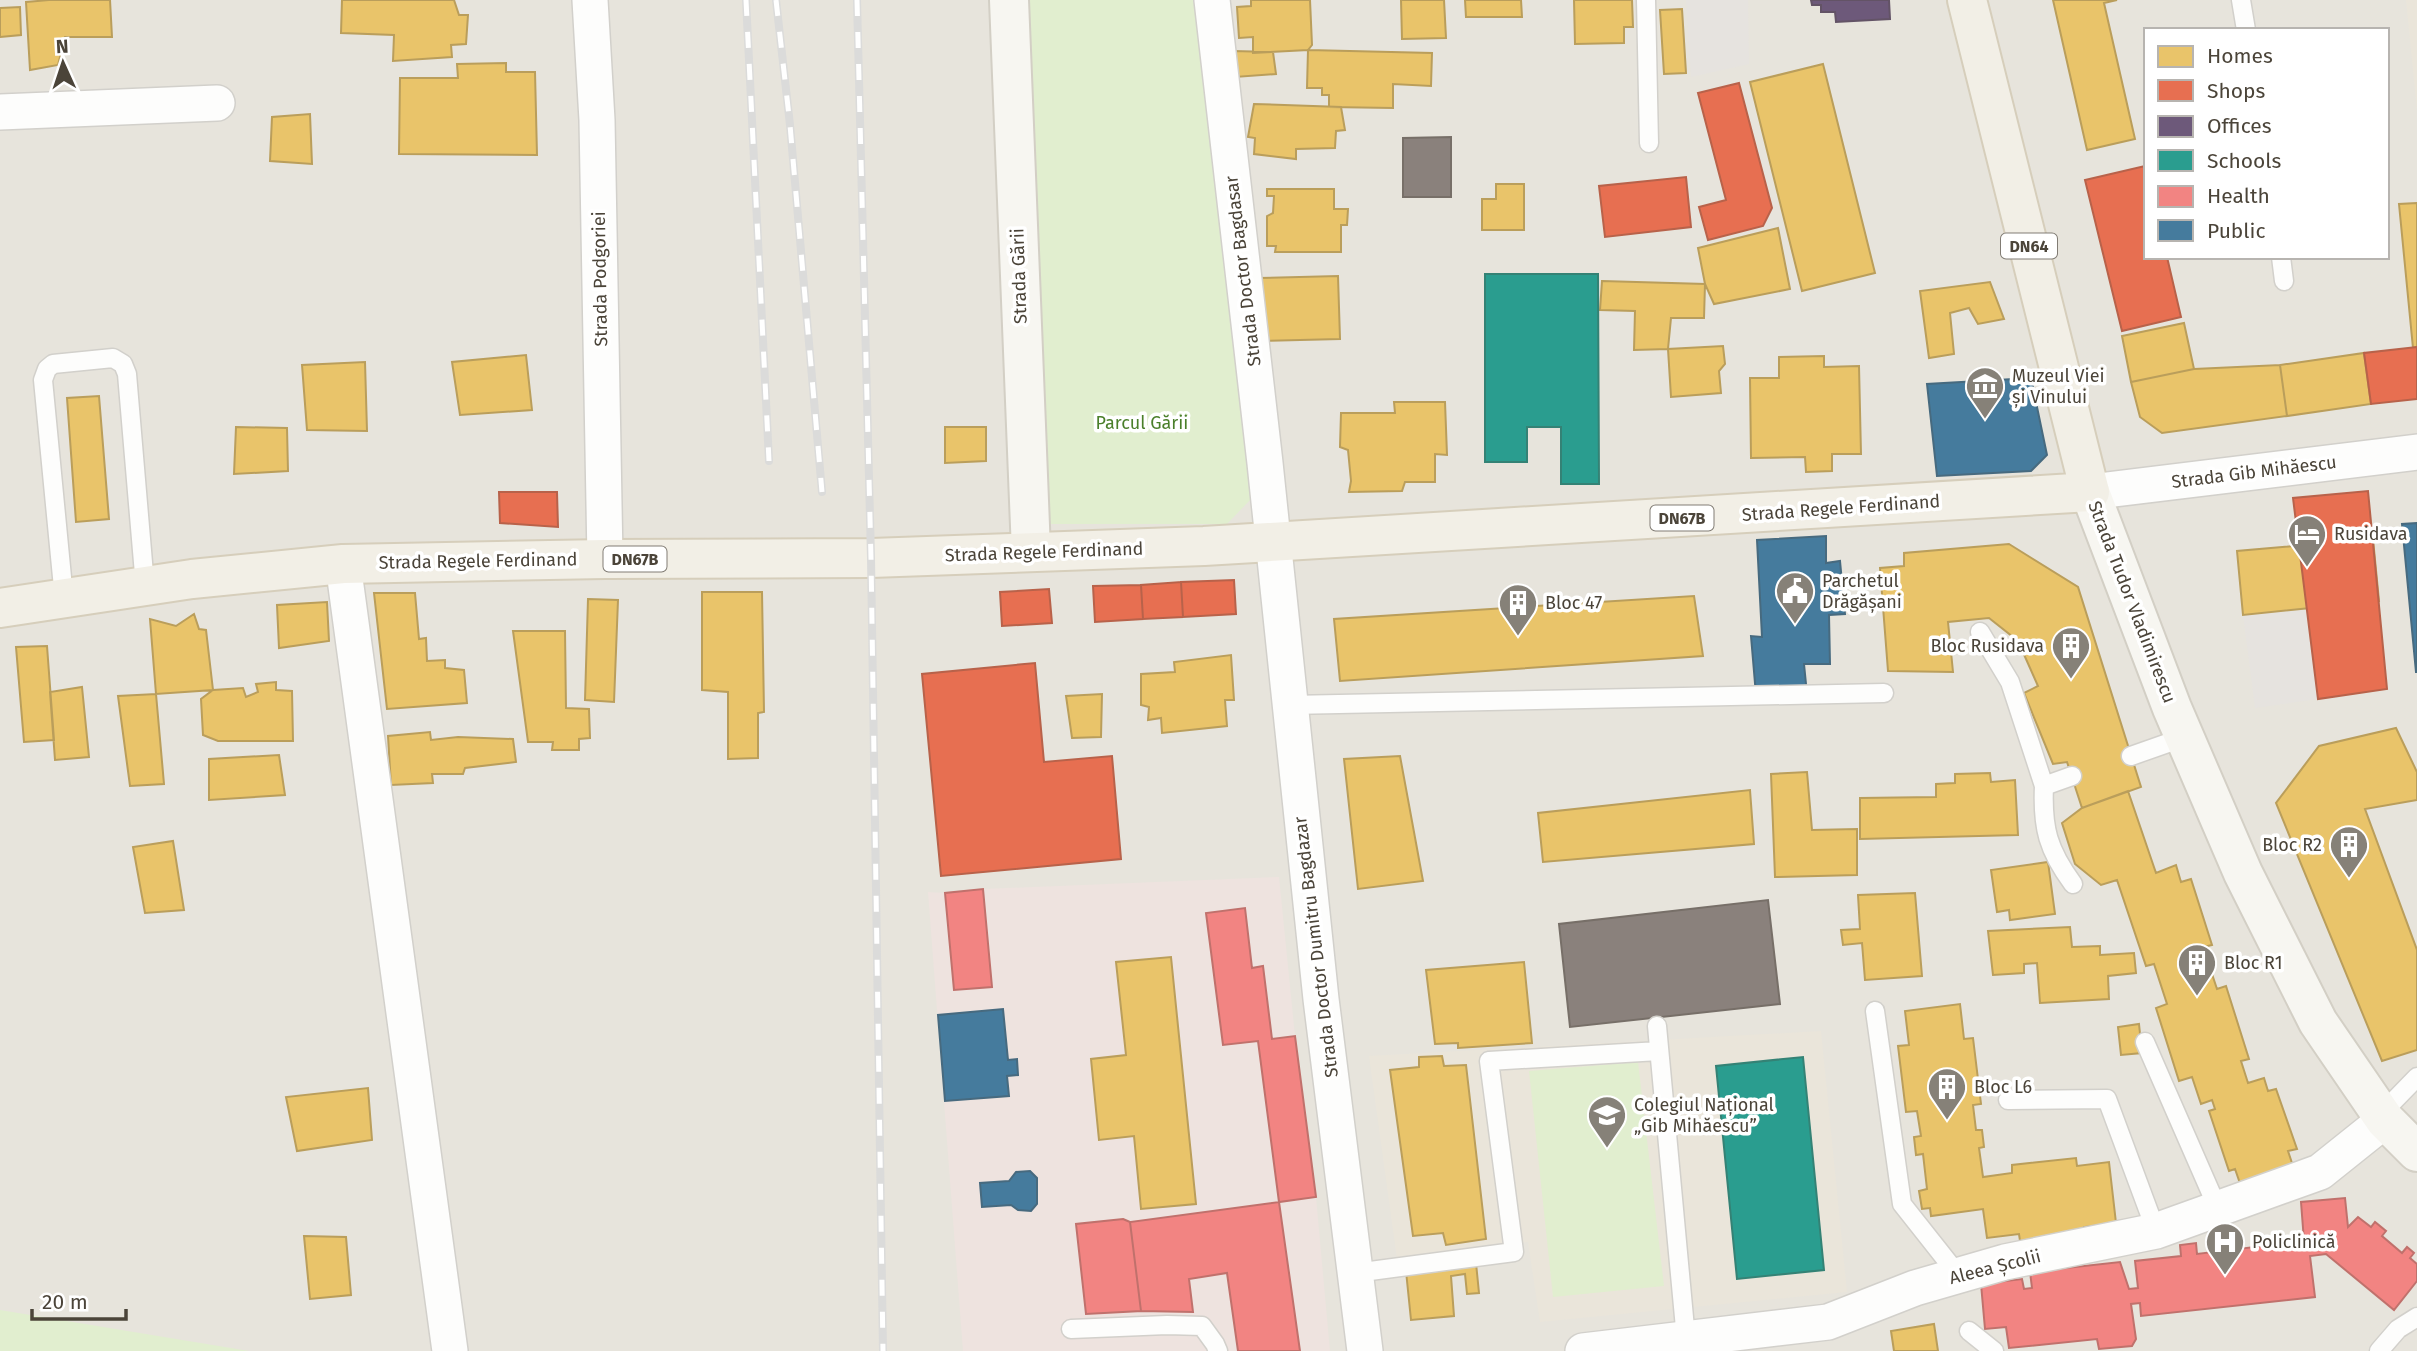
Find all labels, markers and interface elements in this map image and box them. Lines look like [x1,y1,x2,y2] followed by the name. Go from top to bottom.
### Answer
[28,28,98,98] north arrow
[2144,28,2389,259] legend
[55,35,69,58] text: N
[2207,43,2273,69] text: Homes
[2207,78,2265,104] text: Shops
[2207,113,2272,139] text: Offices
[2207,148,2281,174] text: Schools
[1220,174,1266,368] street label: Strada Doctor Bagdasar
[2207,183,2270,209] text: Health
[588,211,612,347] street label: Strada Podgoriei
[2207,218,2265,244] text: Public
[1006,228,1032,324] street label: Strada Gării
[2001,234,2057,258] road number: DN64
[1964,365,2006,420] museum icon: Muzeul Viei și Vinului
[2012,365,2105,409] place label: Muzeul Viei și Vinului
[1096,412,1188,434] park label: Parcul Gării
[2170,451,2338,493] street label: Strada Gib Mihăescu
[1741,490,1941,526] street label: Strada Regele Ferdinand
[2083,498,2181,706] street label: Strada Tudor Vladimirescu
[1650,505,1714,530] road number: DN67B
[2286,513,2328,568] hotel icon: Rusidava
[2334,523,2408,545] place label: Rusidava
[944,538,1144,566] street label: Strada Regele Ferdinand
[604,546,666,572] road number: DN67B
[378,548,578,574] street label: Strada Regele Ferdinand
[1774,570,1816,625] public building icon: Parchetul Drăgășani
[1822,570,1902,614] place label: Parchetul Drăgășani
[1497,582,1539,637] building icon: Bloc 47
[1545,592,1602,614] place label: Bloc 47
[2050,625,2092,680] building icon: Bloc Rusidava
[1930,635,2044,657] place label: Bloc Rusidava
[1289,815,1343,1079] street label: Strada Doctor Dumitru Bagdazar
[2328,824,2370,879] building icon: Bloc R2
[2262,834,2322,856] place label: Bloc R2
[2176,942,2218,997] building icon: Bloc R1
[2224,952,2282,974] place label: Bloc R1
[1926,1066,1968,1121] building icon: Bloc L6
[1974,1076,2032,1098] place label: Bloc L6
[1586,1094,1628,1149] school or university icon: Colegiul Național „Gib Mihăescu”
[1634,1094,1774,1137] place label: Colegiul Național „Gib Mihăescu”
[2204,1221,2246,1276] hospital icon: Policlinică
[2252,1231,2336,1253] place label: Policlinică
[1947,1245,2043,1290] street label: Aleea Școlii
[32,1278,126,1322] scale bar
[42,1289,88,1315] text: 20 m

